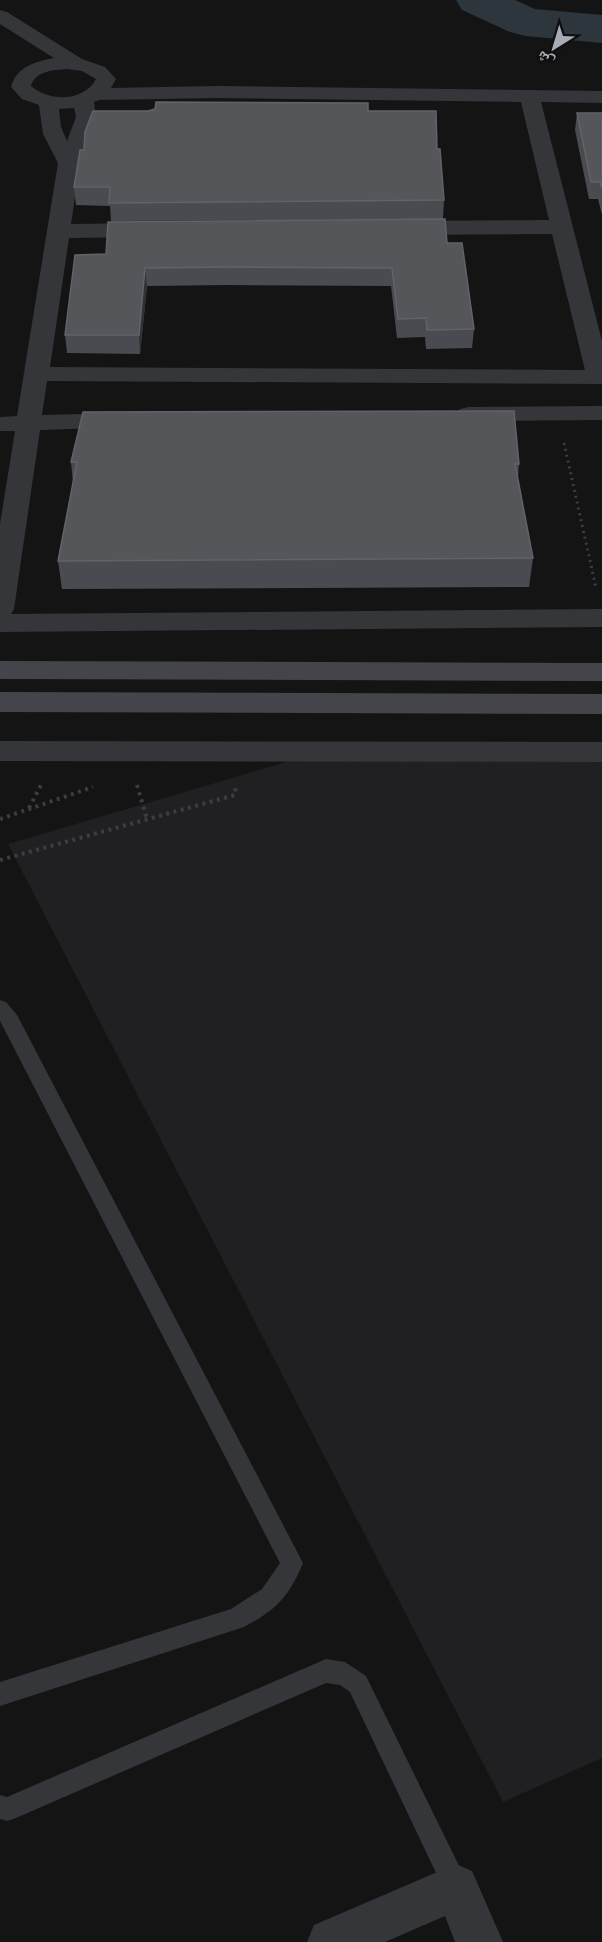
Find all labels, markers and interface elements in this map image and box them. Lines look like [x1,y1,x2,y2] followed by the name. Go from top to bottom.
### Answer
[524,18,584,78] north arrow
[533,47,558,72] text: ش

